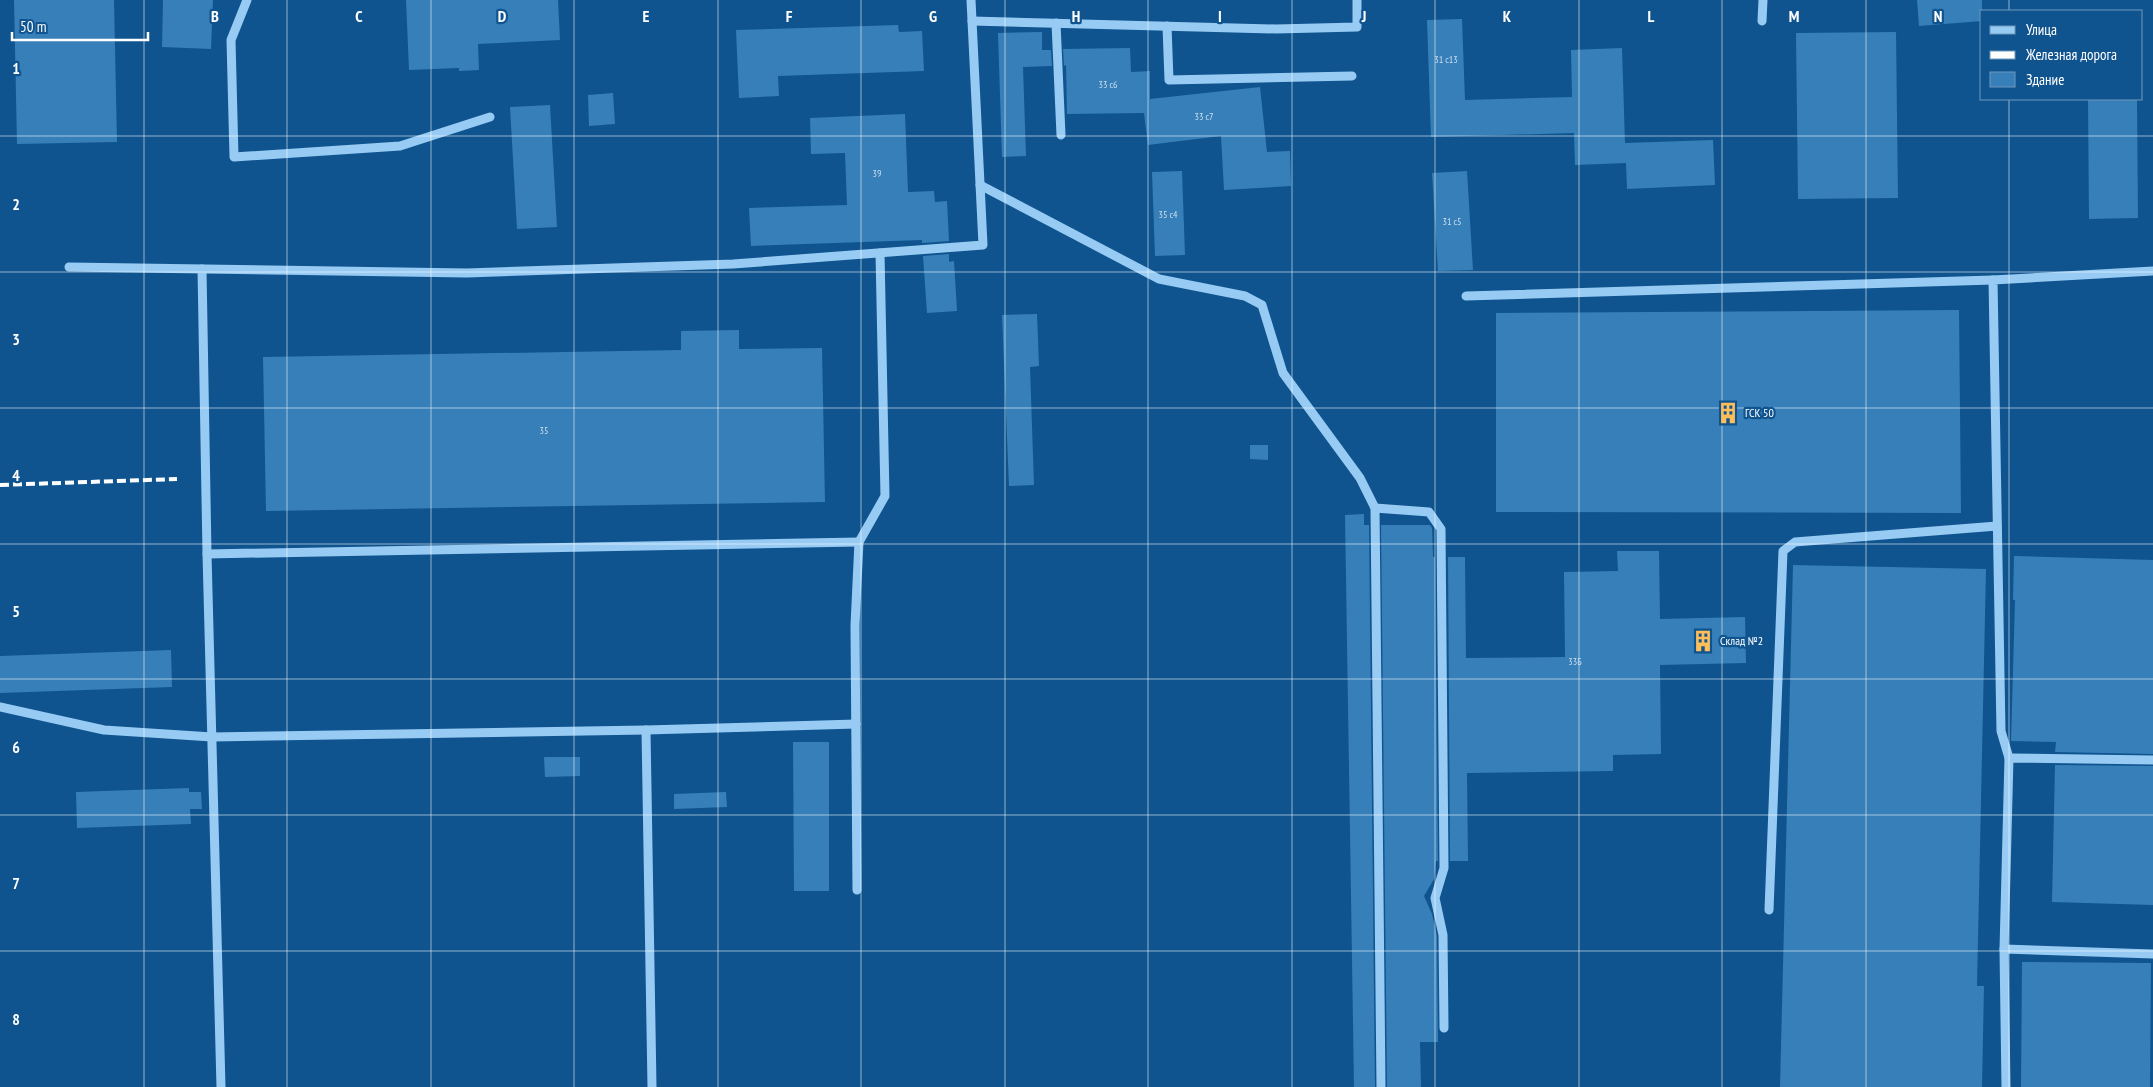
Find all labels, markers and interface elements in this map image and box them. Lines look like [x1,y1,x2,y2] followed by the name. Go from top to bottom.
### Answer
[211,6,219,26] text: B
[355,6,363,26] text: C
[498,6,507,26] text: D
[643,6,650,26] text: E
[786,6,793,26] text: F
[929,6,937,26] text: G
[1072,6,1080,26] text: H
[1218,6,1222,26] text: I
[1361,6,1366,26] text: J
[1503,6,1512,26] text: K
[1648,6,1655,26] text: L
[1789,6,1799,26] text: M
[1934,6,1942,26] text: N
[12,10,149,42] scale bar
[1980,10,2143,100] legend
[20,17,46,36] text: 50 m
[2026,20,2057,39] text: Улица
[2025,45,2117,64] text: Железная дорога
[1434,53,1458,66] house number: 31 с13
[12,58,20,78] text: 1
[2026,70,2064,89] text: Здание
[1098,78,1118,91] house number: 33 с6
[1194,110,1214,123] house number: 33 с7
[873,167,882,180] house number: 39
[12,194,20,214] text: 2
[1158,208,1178,221] house number: 35 с4
[1442,215,1462,228] house number: 31 с5
[12,329,20,349] text: 3
[1715,400,1741,426] building icon: ГСК 50
[1745,405,1774,420] place label: ГСК 50
[540,424,549,437] house number: 35
[12,465,20,485] text: 4
[12,601,20,621] text: 5
[1690,628,1716,654] building icon: Склад №2
[1720,633,1763,648] place label: Склад №2
[1568,655,1582,668] house number: 33Б
[12,737,20,757] text: 6
[12,873,20,893] text: 7
[12,1009,20,1029] text: 8

